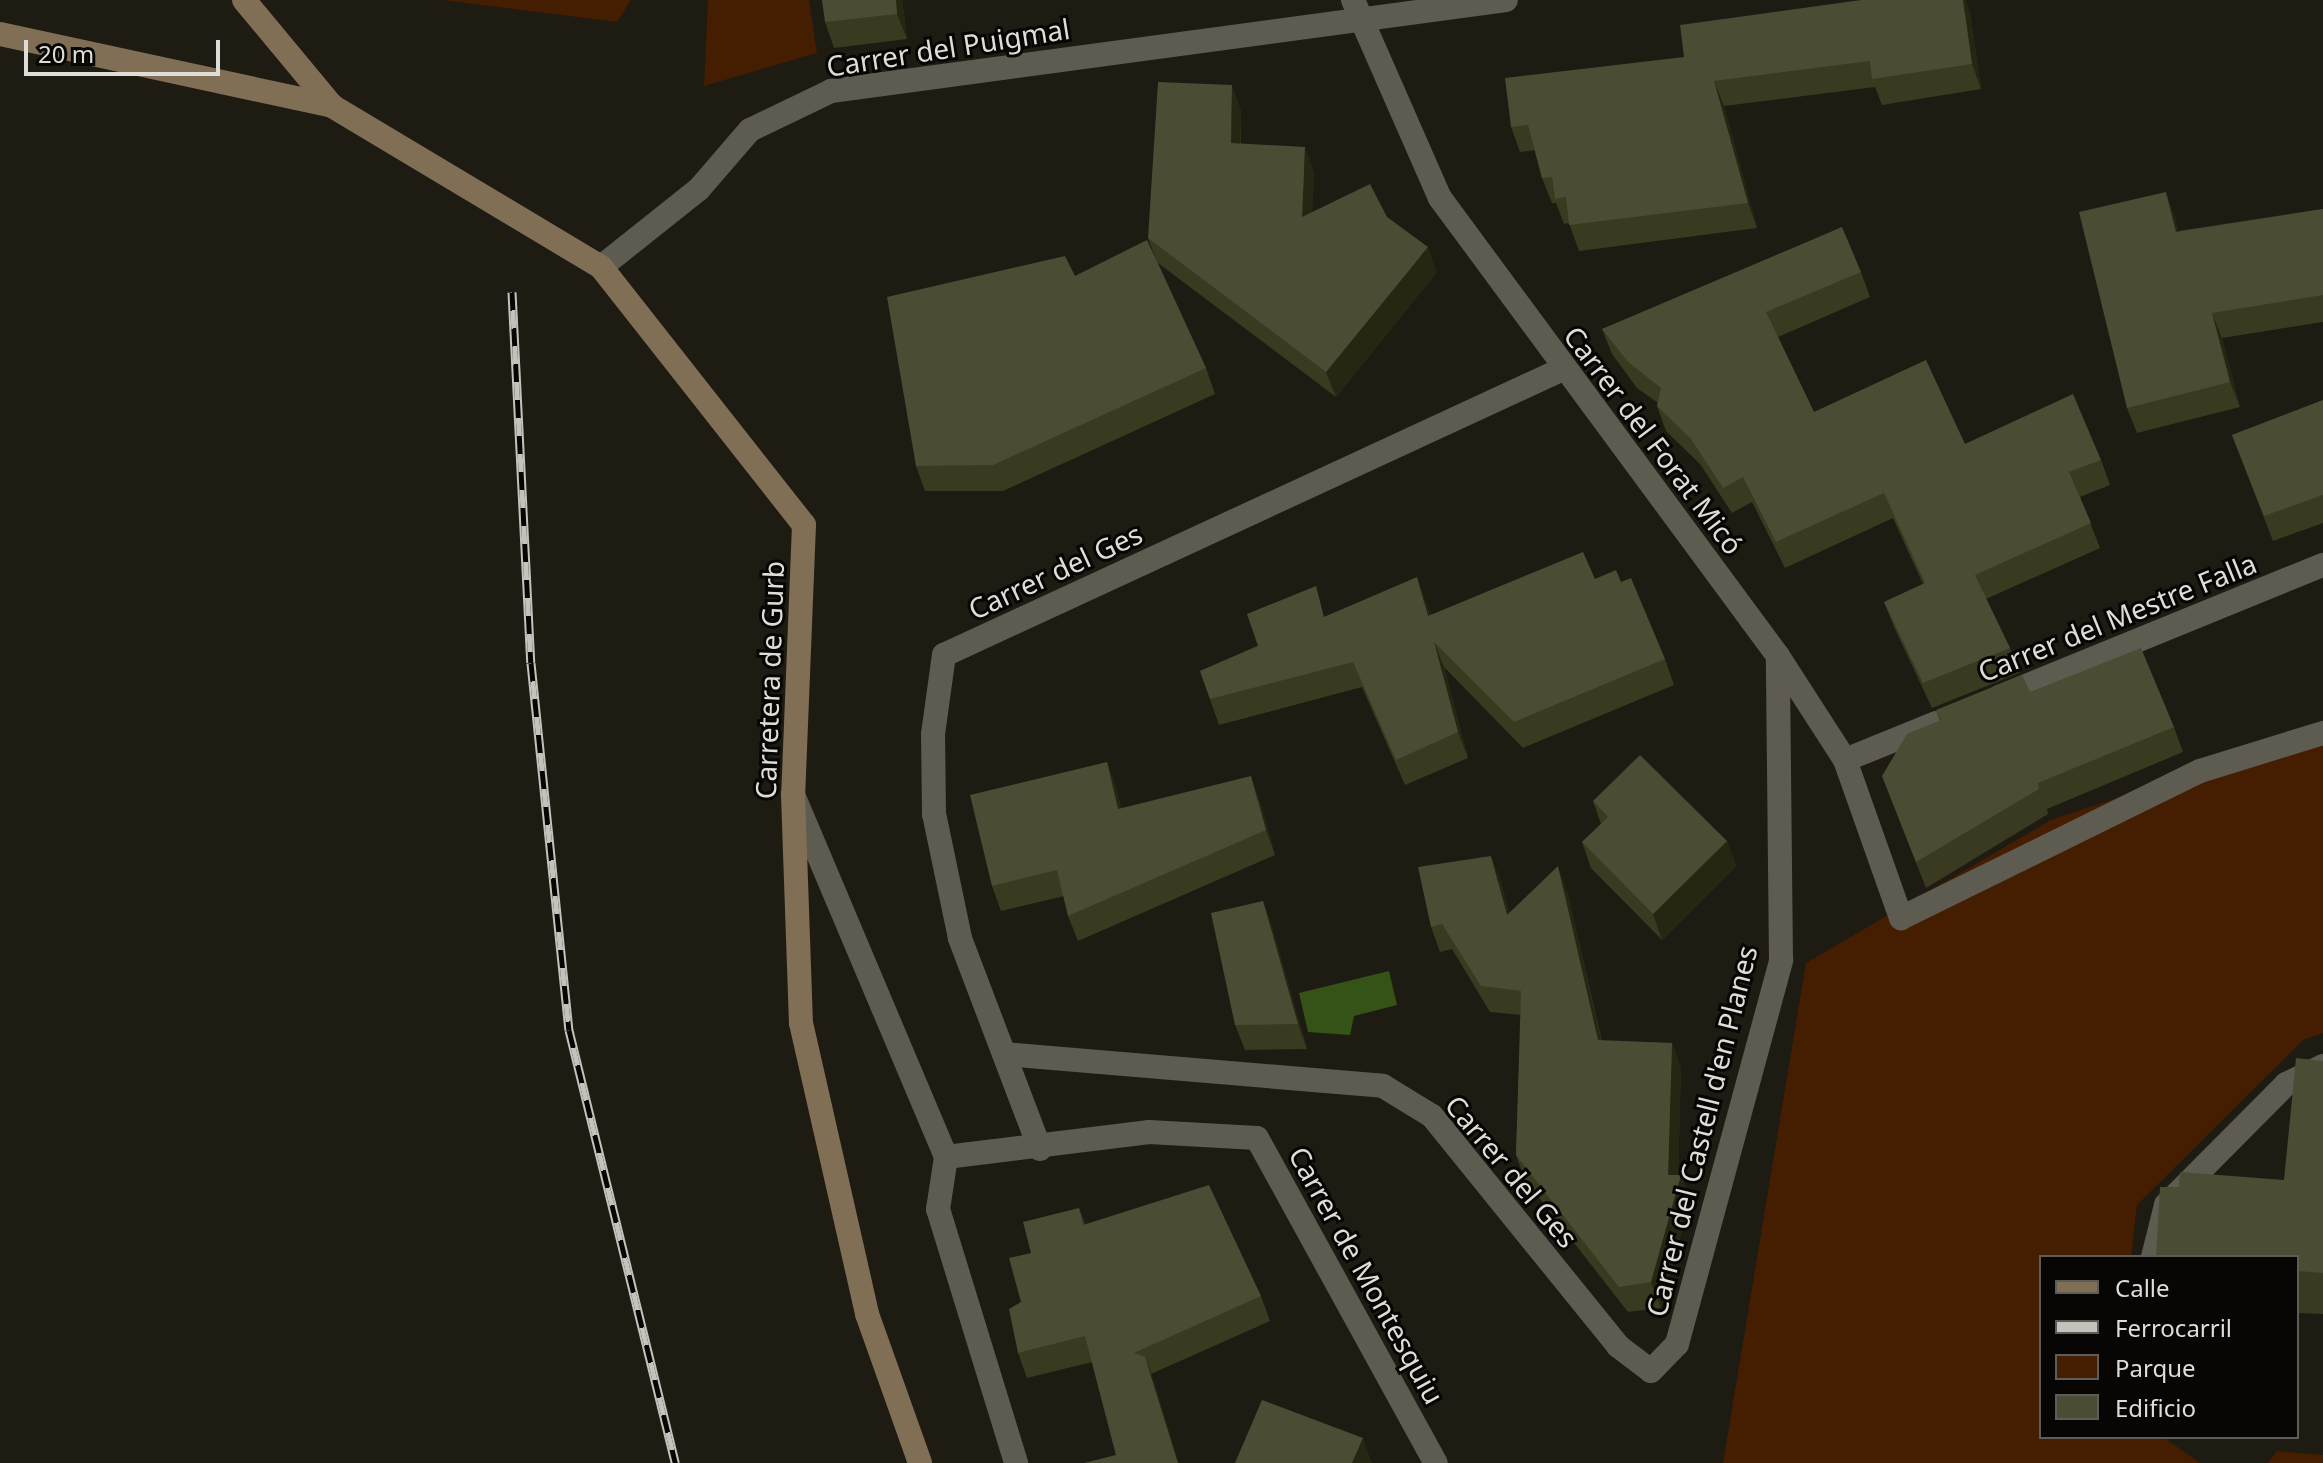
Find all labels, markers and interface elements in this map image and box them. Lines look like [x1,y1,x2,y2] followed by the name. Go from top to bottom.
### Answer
[824,11,1072,83] street label: Carrer del Puigmal
[28,24,224,74] scale bar
[38,37,94,70] text: 20 m
[1557,319,1751,561] street label: Carrer del Forat Micó
[963,516,1147,626] street label: Carrer del Ges
[1973,546,2261,688] street label: Carrer del Mestre Falla
[748,560,790,800] street label: Carretera de Gurb
[1639,942,1763,1320] street label: Carrer del Castell d'en Planes
[1439,1088,1585,1254] street label: Carrer del Ges
[1282,1141,1452,1409] street label: Carrer de Montesquiu
[2039,1255,2299,1439] legend
[2115,1271,2170,1304] text: Calle
[2115,1311,2232,1344] text: Ferrocarril
[2115,1351,2196,1384] text: Parque
[2115,1391,2196,1424] text: Edificio

